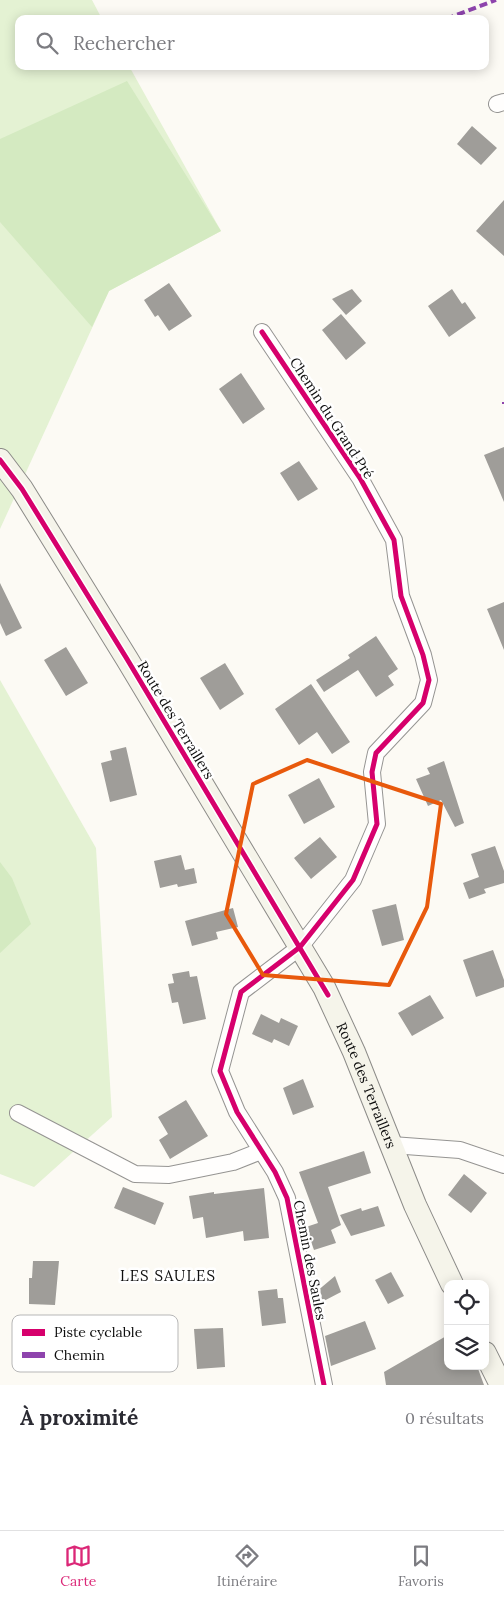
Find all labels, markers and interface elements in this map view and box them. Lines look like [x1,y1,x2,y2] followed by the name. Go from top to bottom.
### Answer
[15,15,489,70] search box
[33,29,61,57] icon: search
[73,31,175,55] text: Rechercher
[286,354,378,482] street label: Chemin du Grand Pré
[134,658,218,782] street label: Route des Terraillers
[332,1019,401,1151] street label: Route des Terraillers
[290,1198,330,1322] street label: Chemin des Saules
[120,1266,216,1285] district label: LES SAULES
[444,1280,489,1370] map controls
[444,1280,489,1325] button: locate
[12,1315,178,1372] legend
[54,1323,143,1341] text: Piste cyclable
[444,1325,489,1370] button: layers
[54,1346,105,1364] text: Chemin
[20,1404,138,1431] text: À proximité
[405,1408,484,1428] text: 0 résultats
[60,1542,96,1590] tab: Carte
[217,1542,277,1590] tab: Itinéraire
[398,1542,444,1590] tab: Favoris

